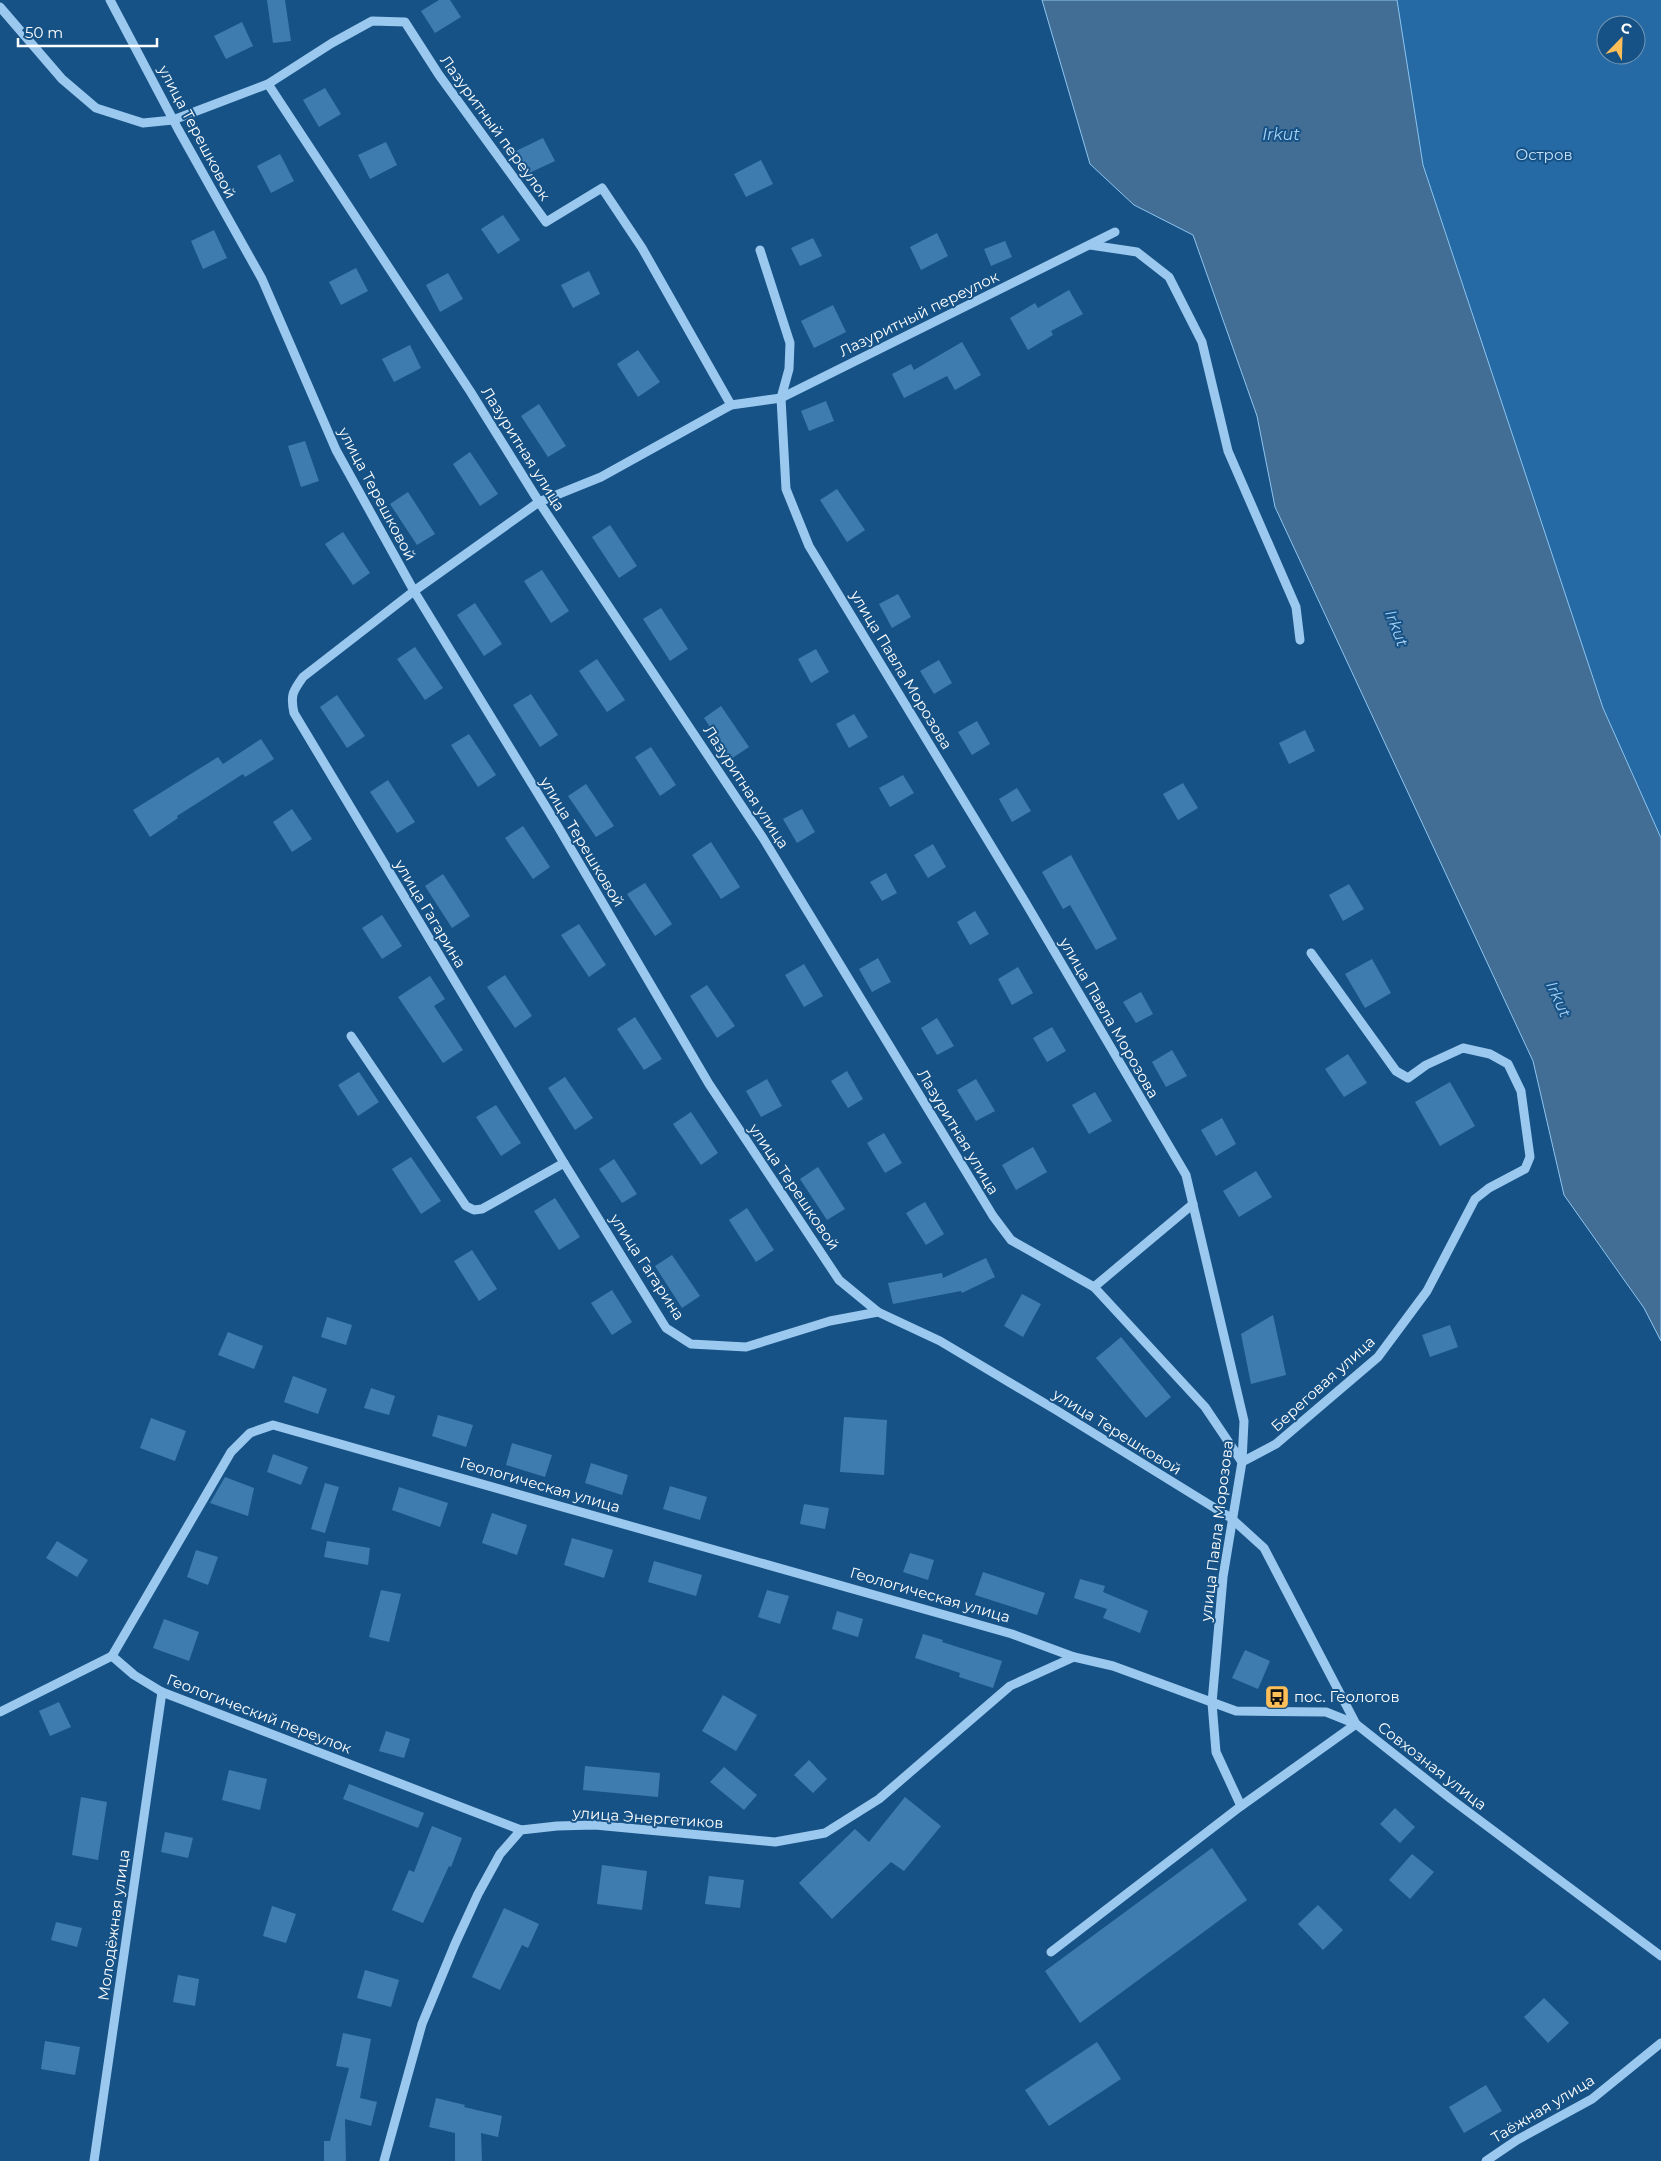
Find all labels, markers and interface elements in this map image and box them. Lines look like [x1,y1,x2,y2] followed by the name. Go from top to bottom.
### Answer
[18,15,156,47] scale bar
[1596,15,1646,65] north arrow
[1618,18,1634,38] text: С
[25,23,63,42] text: 50 m
[436,51,555,204] street label: Лазуритный переулок
[154,61,241,202] street label: улица Терешковой
[1262,125,1300,144] water label: Irkut
[1515,145,1573,164] park label: Остров
[836,266,1002,361] street label: Лазуритный переулок
[477,383,569,515] street label: Лазуритная улица
[334,423,421,564] street label: улица Терешковой
[846,586,957,753] street label: улица Павла Морозова
[1381,607,1412,650] water label: Irkut
[699,721,793,852] street label: Лазуритная улица
[536,772,629,910] street label: улица Терешковой
[390,855,470,971] street label: улица Гагарина
[1055,933,1163,1101] street label: улица Павла Морозова
[1542,978,1575,1021] water label: Irkut
[913,1065,1003,1198] street label: Лазуритная улица
[744,1119,844,1254] street label: улица Терешковой
[605,1209,689,1323] street label: улица Гагарина
[1267,1332,1379,1435] street label: Береговая улица
[1048,1384,1185,1479] street label: улица Терешковой
[1196,1439,1237,1624] street label: улица Павла Морозова
[458,1453,622,1517] street label: Геологическая улица
[848,1563,1012,1627] street label: Геологическая улица
[164,1669,355,1758] street label: Геологический переулок
[1264,1684,1290,1710] bus stop icon: пос. Геологов
[1294,1687,1400,1706] place label: пос. Геологов
[1374,1717,1491,1814] street label: Совхозная улица
[571,1803,724,1832] street label: улица Энергетиков
[93,1848,134,2002] street label: Молодёжная улица
[1488,2070,1598,2147] street label: Таёжная улица

